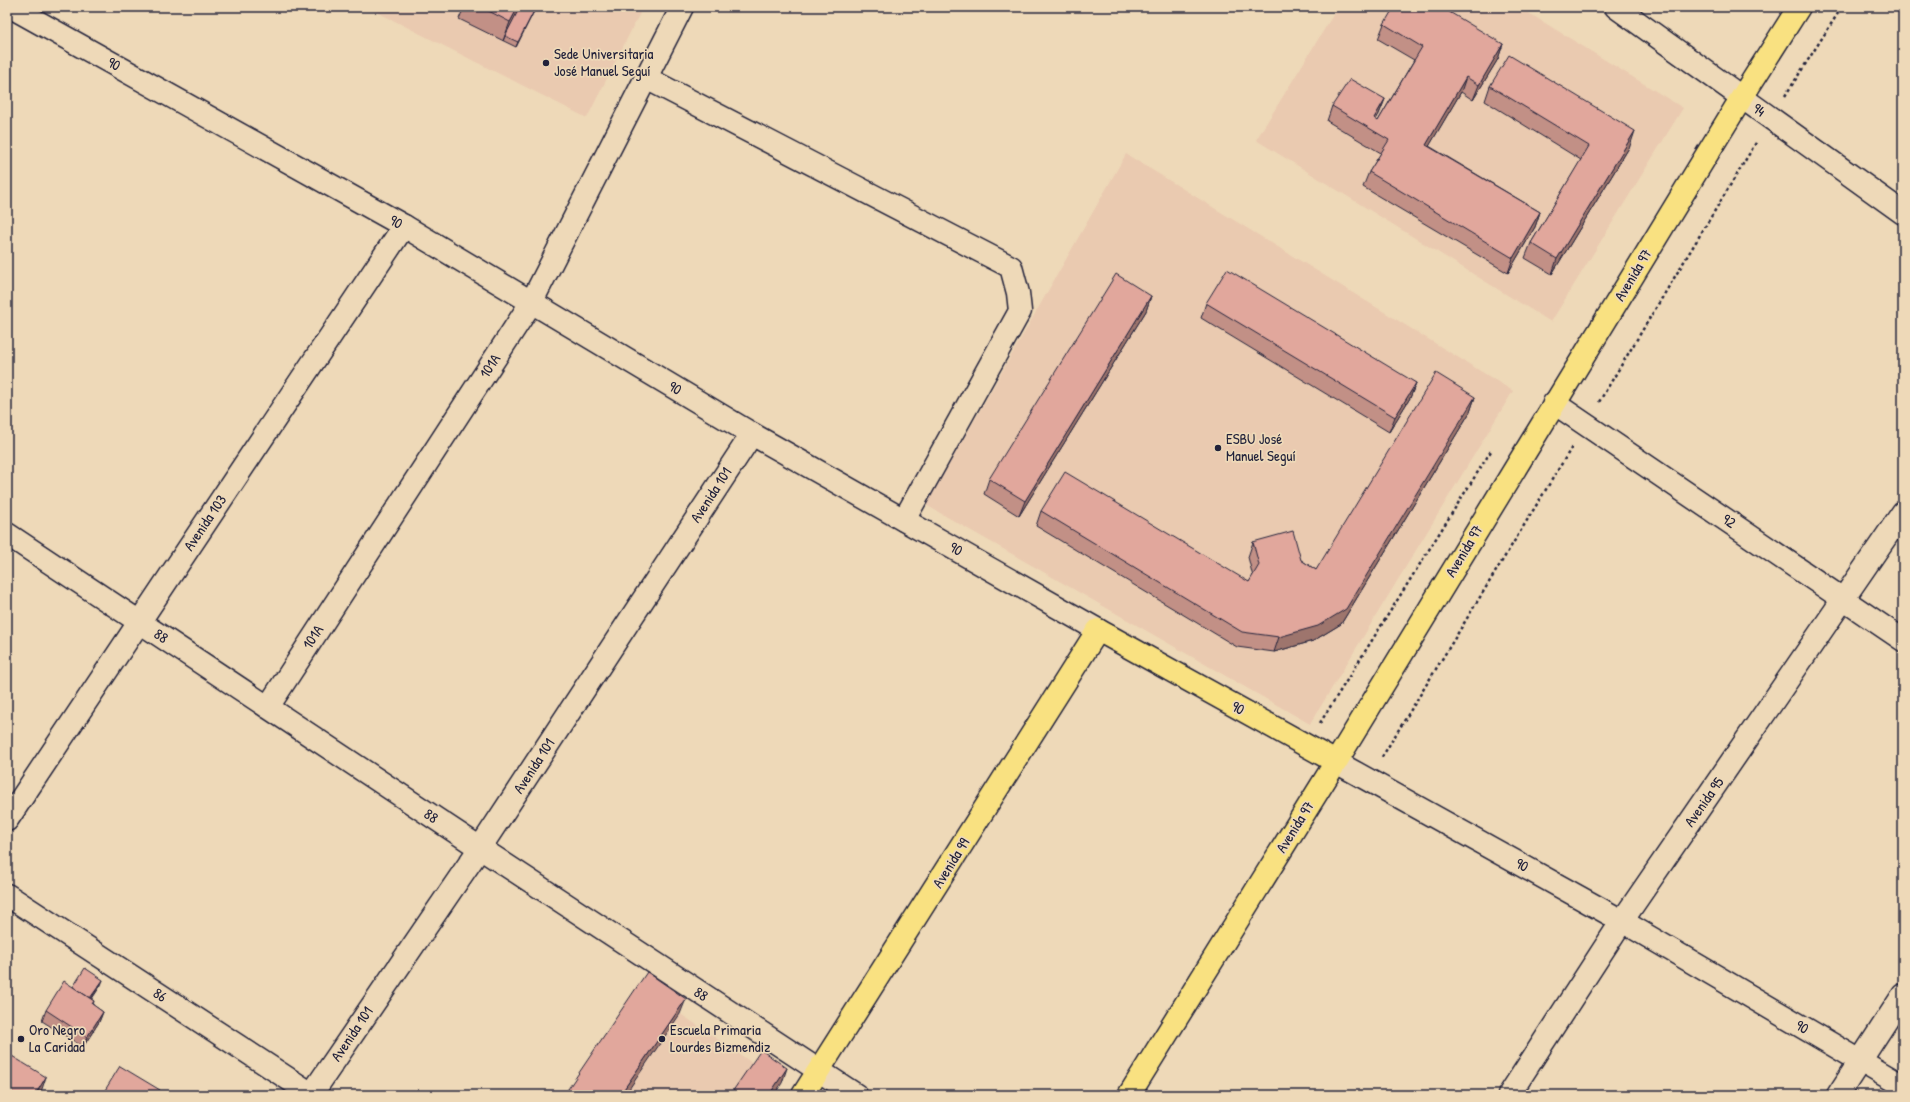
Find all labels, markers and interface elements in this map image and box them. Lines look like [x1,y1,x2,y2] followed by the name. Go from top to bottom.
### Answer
[554,43,654,81] place label: Sede Universitaria José Manuel Seguí
[104,51,125,76] street label: 90
[541,58,551,68] marker: Sede Universitaria José Manuel Seguí
[1749,98,1770,122] street label: 94
[386,209,407,234] street label: 90
[1609,245,1656,305] street label: Avenida 97
[474,349,506,382] street label: 101A
[665,375,686,400] street label: 90
[1226,428,1296,466] place label: ESBU José Manuel Seguí
[1213,443,1223,453] marker: ESBU José Manuel Seguí
[685,463,736,527] street label: Avenida 101
[178,490,231,555] street label: Avenida 103
[1718,508,1740,533] street label: 92
[1440,521,1487,581] street label: Avenida 97
[946,536,967,561] street label: 90
[297,620,329,653] street label: 101A
[150,623,173,648] street label: 88
[1228,695,1249,720] street label: 90
[508,734,559,798] street label: Avenida 101
[1679,772,1729,831] street label: Avenida 95
[1270,797,1319,857] street label: Avenida 97
[420,803,443,828] street label: 88
[927,833,974,892] street label: Avenida 99
[1512,852,1533,877] street label: 90
[690,981,712,1006] street label: 88
[149,982,171,1007] street label: 86
[325,1002,378,1065] street label: Avenida 101
[1792,1014,1813,1039] street label: 90
[29,1019,85,1057] place label: Oro Negro La Caridad
[670,1019,771,1057] place label: Escuela Primaria Lourdes Bizmendiz
[16,1034,26,1044] marker: Oro Negro La Caridad
[657,1034,667,1044] marker: Escuela Primaria Lourdes Bizmendiz

